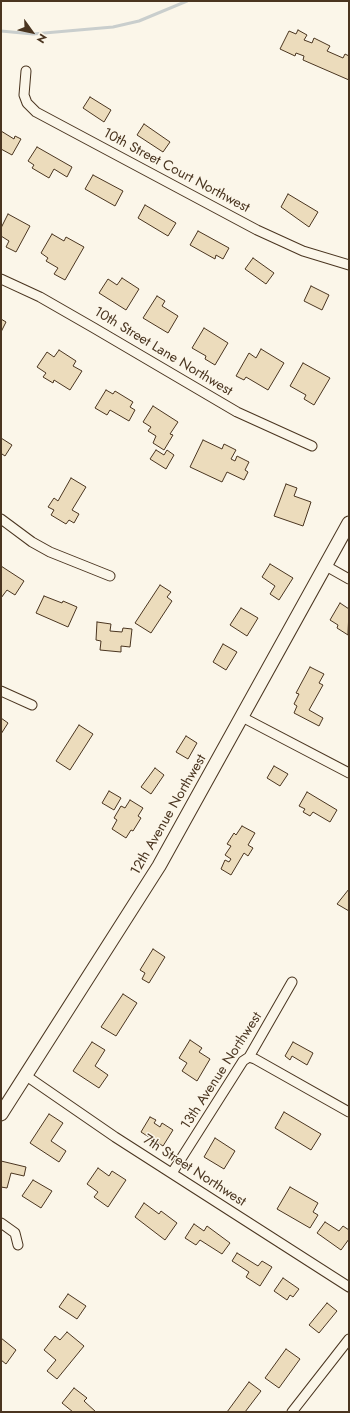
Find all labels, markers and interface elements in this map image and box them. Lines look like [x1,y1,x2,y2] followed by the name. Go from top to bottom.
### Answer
[12,12,52,52] north arrow
[33,31,51,47] text: N
[100,125,252,217] street label: 10th Street Court Northwest
[91,304,235,400] street label: 10th Street Lane Northwest
[128,752,210,878] street label: 12th Avenue Northwest
[178,1009,266,1133] street label: 13th Avenue Northwest
[139,1131,249,1211] street label: 7th Street Northwest

